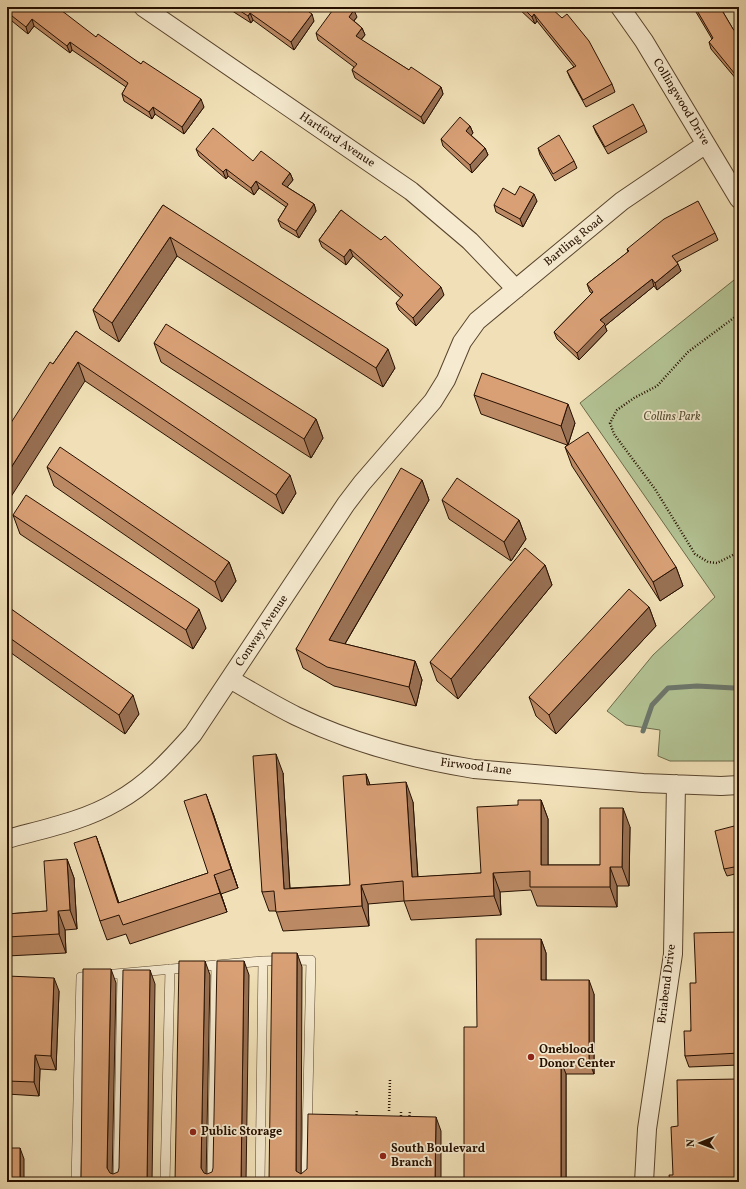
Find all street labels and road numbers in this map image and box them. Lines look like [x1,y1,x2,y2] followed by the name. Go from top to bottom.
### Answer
[649,56,713,149] street label: Collingwood Drive
[296,109,378,171] street label: Hartford Avenue
[541,212,607,270] street label: Bartling Road
[232,592,292,670] street label: Conway Avenue
[439,755,513,779] street label: Firwood Lane
[654,943,680,1025] street label: Briabend Drive

